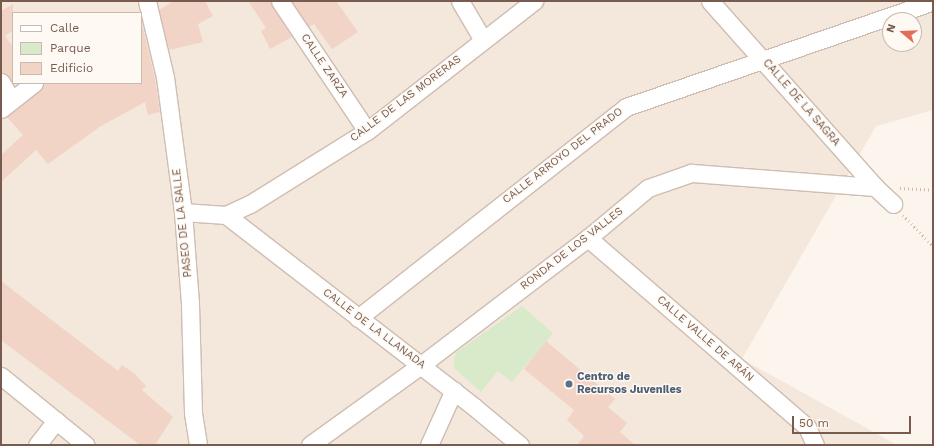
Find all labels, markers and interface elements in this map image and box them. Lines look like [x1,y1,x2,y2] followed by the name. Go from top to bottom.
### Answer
[12,12,142,84] legend
[882,12,922,52] north arrow
[50,21,79,35] text: Calle
[884,22,899,34] text: N
[298,31,350,101] street label: CALLE ZARZA
[50,41,91,55] text: Parque
[348,53,464,145] street label: CALLE DE LAS MORERAS
[759,57,843,149] street label: CALLE DE LA SAGRA
[50,61,93,75] text: Edificio
[500,105,626,207] street label: CALLE ARROYO DEL PRADO
[171,168,195,278] street label: PASEO DE LA SALLE
[518,205,626,293] street label: RONDA DE LOS VALLES
[320,286,428,372] street label: CALLE DE LA LLANADA
[654,293,756,385] street label: CALLE VALLE DE ARÁN
[577,371,682,397] place label: Centro de Recursos Juveniles
[564,379,574,389] marker: Centro de Recursos Juveniles
[794,408,913,434] scale bar
[799,416,829,430] text: 50 m

